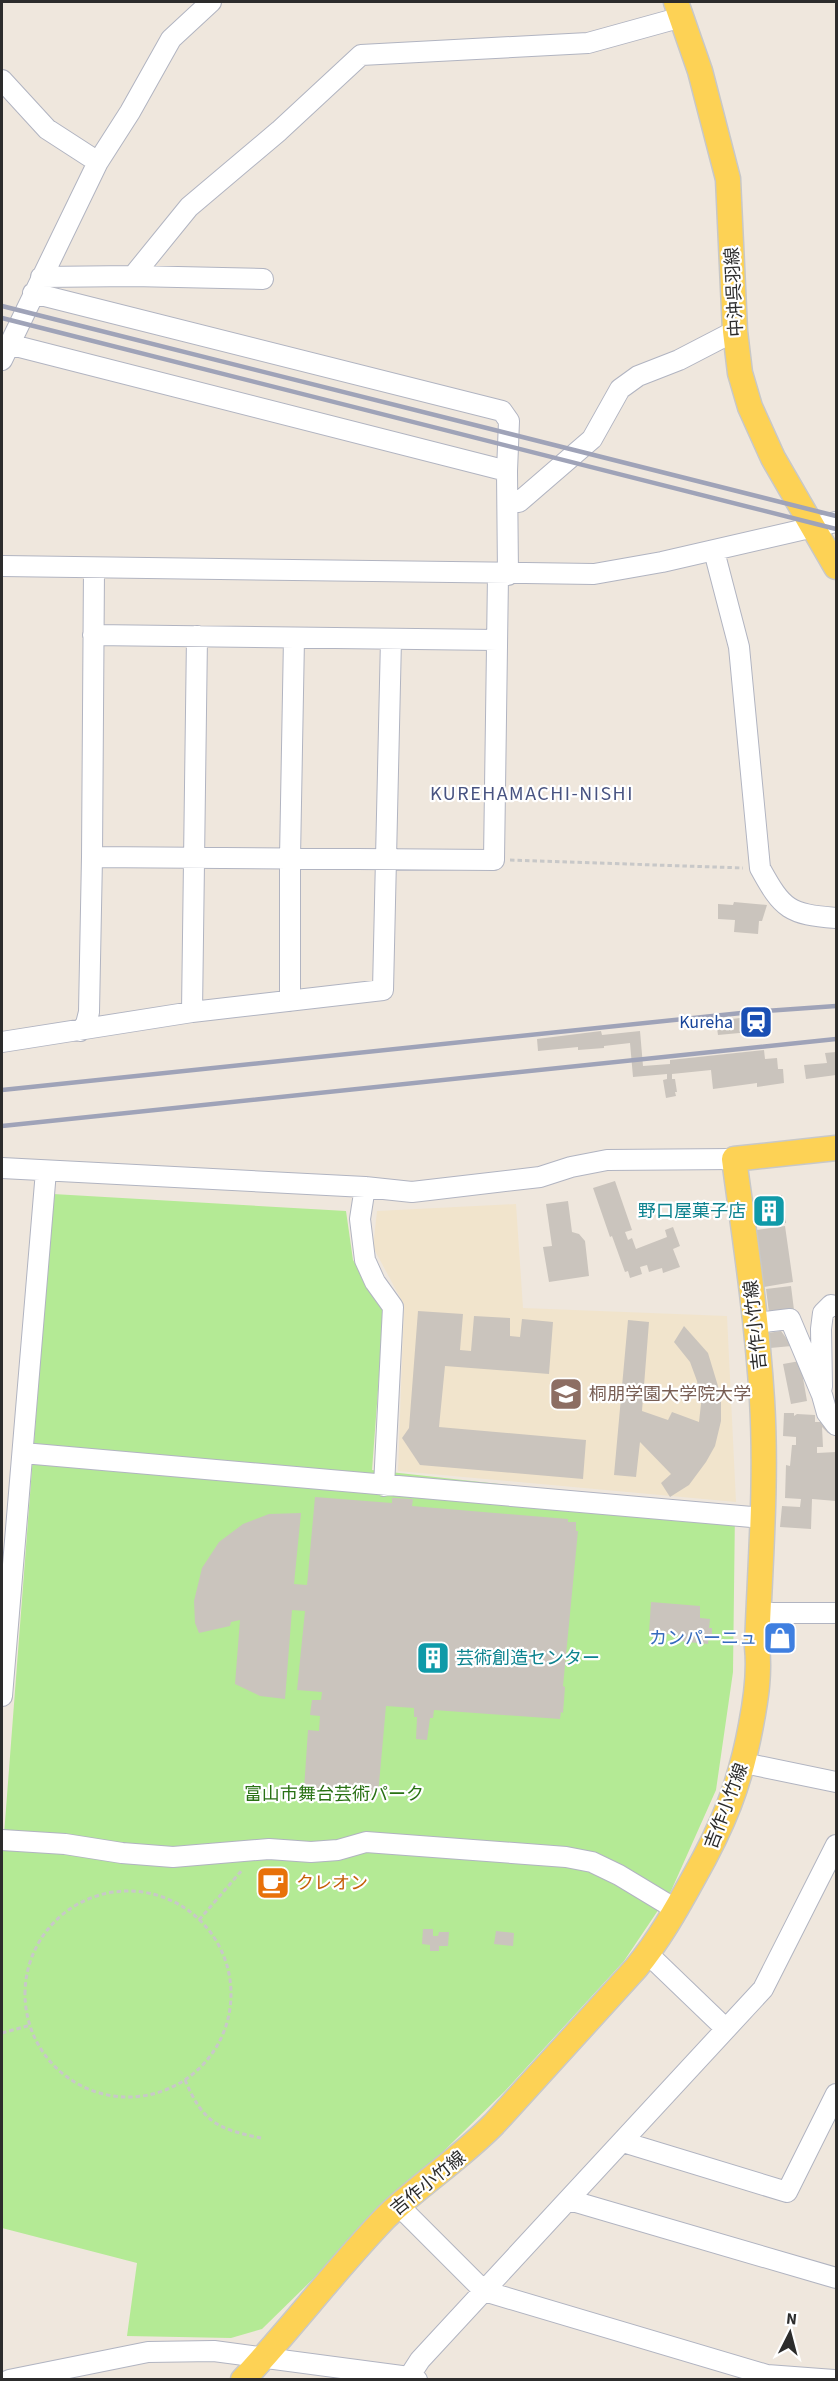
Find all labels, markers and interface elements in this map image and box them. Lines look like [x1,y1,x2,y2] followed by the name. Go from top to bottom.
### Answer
[720,246,749,338] street label: 中沖呉羽線
[430,780,634,808] district label: KUREHAMACHI-NISHI
[738,1004,774,1040] station icon: Kureha
[679,1010,733,1035] place label: Kureha
[751,1193,787,1229] building icon: 野口屋菓子店
[638,1199,746,1224] place label: 野口屋菓子店
[738,1279,773,1371] street label: 吉作小竹線
[548,1376,584,1412] school or university icon: 桐朋学園大学院大学
[589,1382,751,1407] place label: 桐朋学園大学院大学
[762,1620,798,1656] shop icon: カンパーニュ
[649,1626,757,1651] place label: カンパーニュ
[415,1640,451,1676] building icon: 芸術創造センター
[456,1646,600,1671] place label: 芸術創造センター
[699,1760,754,1853] street label: 吉作小竹線
[244,1782,424,1807] park label: 富山市舞台芸術パーク
[255,1865,291,1901] cafe icon: クレオン
[296,1871,368,1896] place label: クレオン
[385,2145,471,2221] street label: 吉作小竹線
[760,2303,820,2363] north arrow
[785,2308,798,2331] text: N

